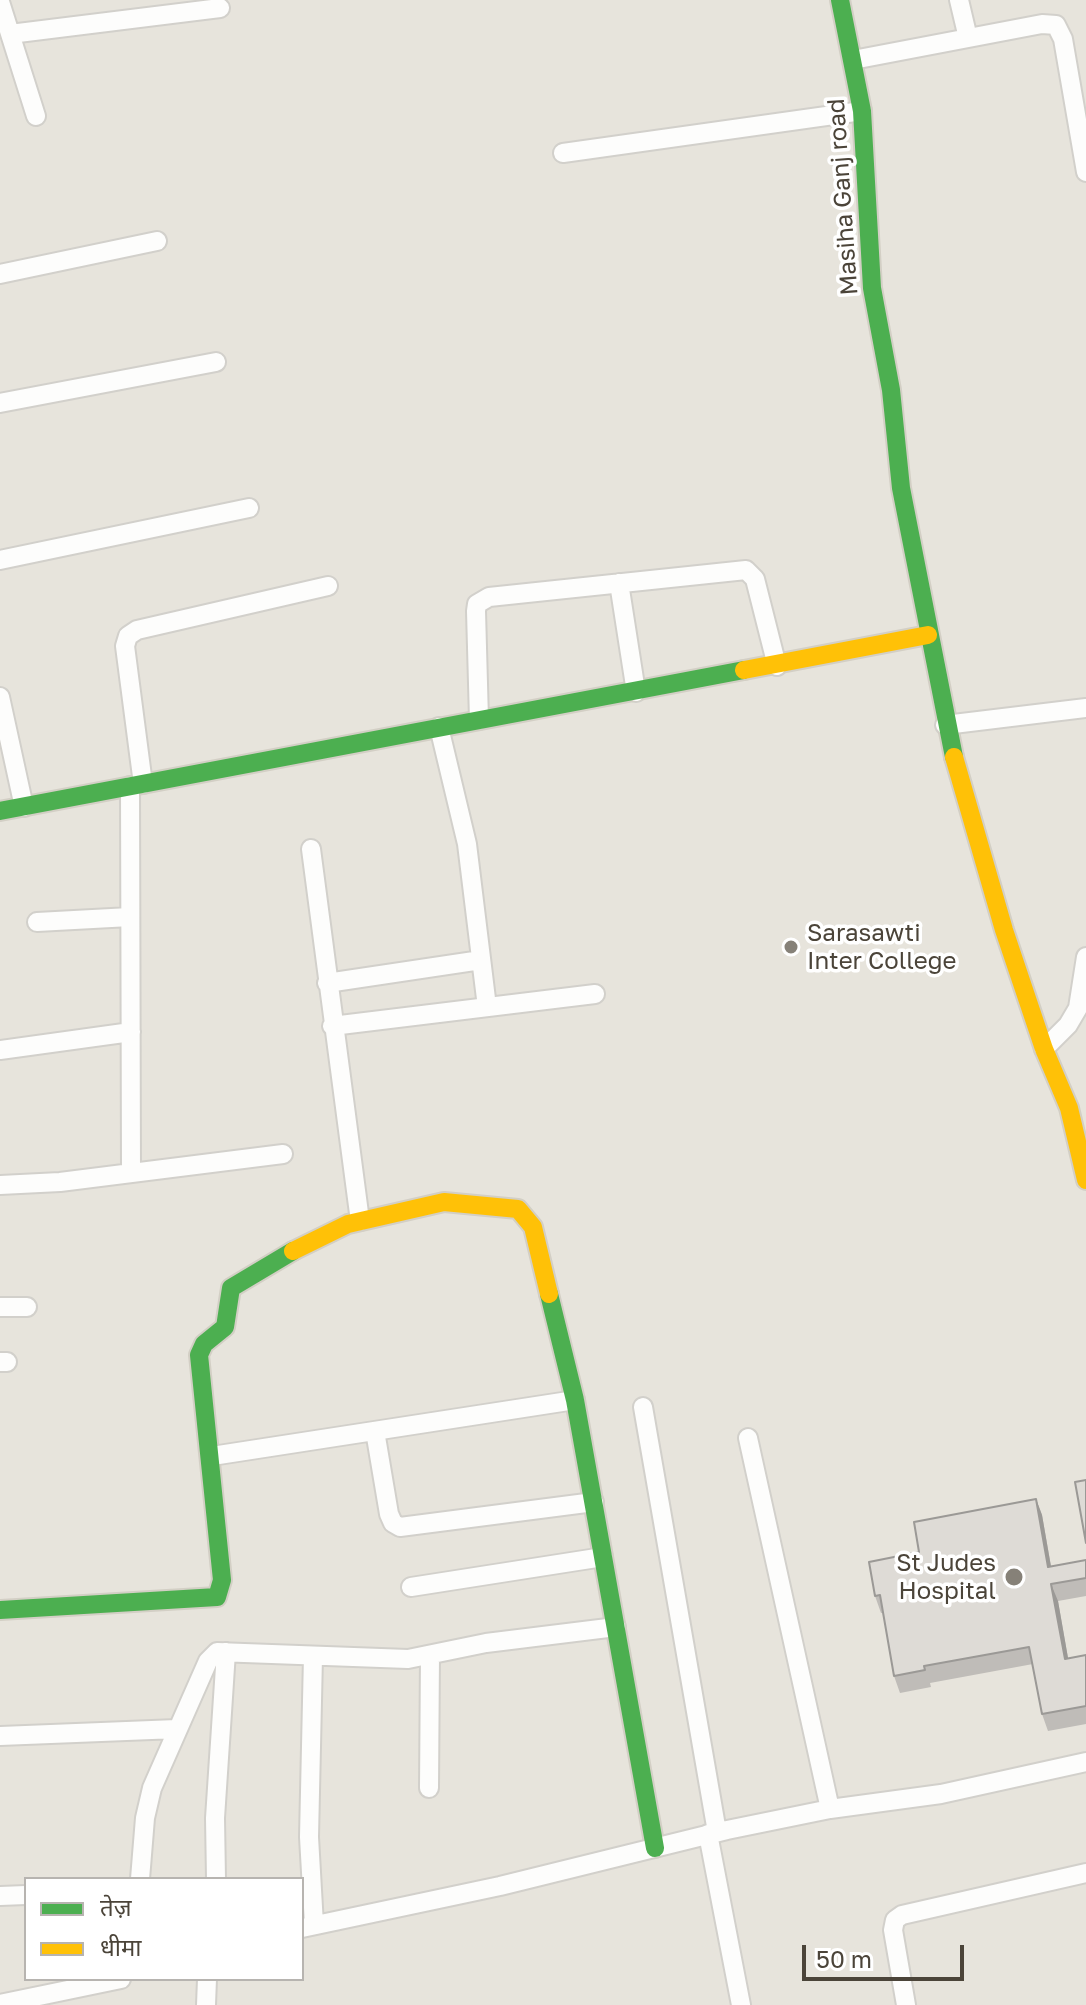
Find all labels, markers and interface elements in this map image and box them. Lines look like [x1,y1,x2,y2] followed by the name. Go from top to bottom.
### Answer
[822,98,864,296] street label: Masiha Ganj road
[807,919,956,975] place label: Sarasawti Inter College
[782,938,800,956] marker: Sarasawti Inter College
[896,1549,996,1605] place label: St Judes Hospital
[1003,1566,1025,1588] marker: St Judes Hospital
[24,1877,304,1981] legend
[100,1892,132,1921] text: तेज़
[806,1929,968,1979] scale bar
[100,1932,142,1961] text: धीमा
[816,1944,872,1973] text: 50 m

